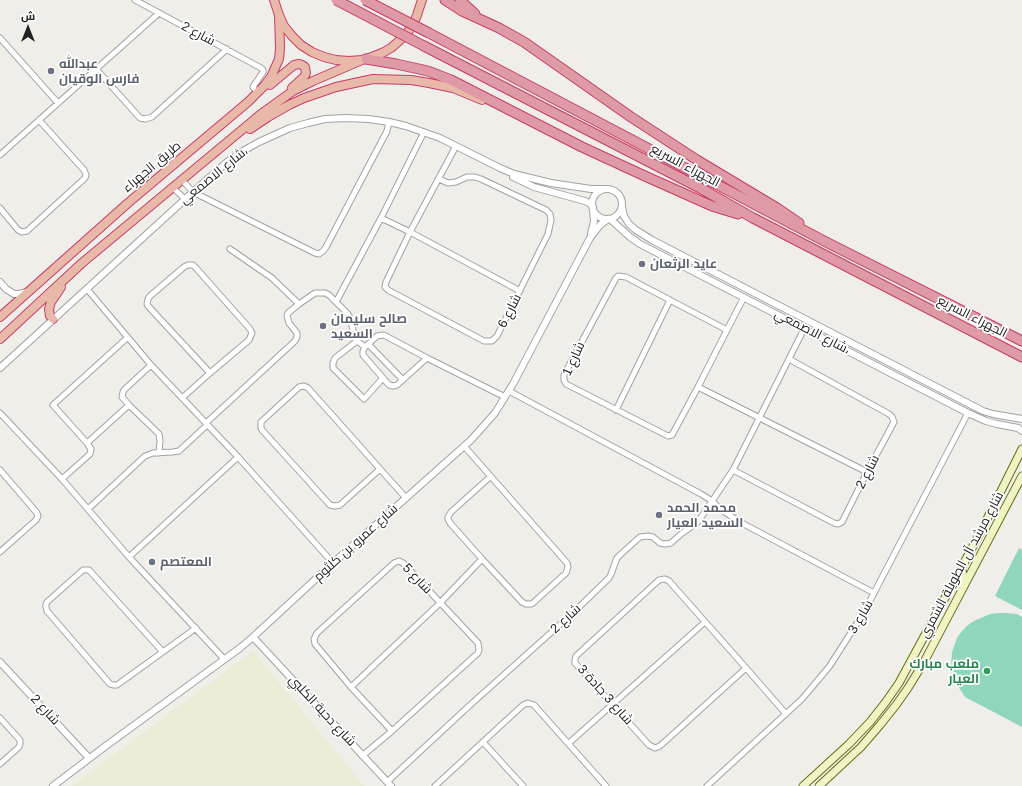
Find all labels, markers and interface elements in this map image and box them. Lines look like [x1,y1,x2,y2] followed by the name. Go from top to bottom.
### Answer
[8,8,48,48] north arrow
[21,10,35,22] text: ش
[178,19,218,49] street label: شارع 2
[59,56,139,87] place label: عبدالله فارس الوقيان
[46,66,56,76] marker: عبدالله فارس الوقيان
[120,138,184,196] street label: طريق الجهراء
[648,141,722,191] street label: الجهراء السريع
[177,144,251,208] street label: شارع الاصمعي،
[650,256,717,272] place label: عايد الرثعان
[637,259,647,269] marker: عايد الرثعان
[495,291,525,331] street label: شارع 6
[935,293,1009,341] street label: الجهراء السريع
[772,306,852,358] street label: شارع الاصمعي،
[331,311,407,342] place label: صالح سليمان السعيد
[318,321,328,331] marker: صالح سليمان السعيد
[559,339,589,379] street label: شارع 1
[853,452,883,492] street label: شارع 2
[917,489,1007,641] street label: شارع مرشد آل الطويلة الشمري
[667,500,743,531] place label: محمد الحمد السعيد العيار
[311,501,401,585] street label: شارع عمرو بن كلثوم
[654,510,664,520] marker: محمد الحمد السعيد العيار
[160,554,212,570] place label: المعتصم
[147,557,157,567] marker: المعتصم
[399,561,435,597] street label: شارع 5
[845,598,877,636] street label: شارع 3
[548,601,584,637] street label: شارع 2
[909,656,979,687] place label: ملعب مبارك العيار
[574,662,636,728] street label: شارع 3 جادة 3
[982,666,992,676] marker: ملعب مبارك العيار
[285,672,359,750] street label: شارع دحية الكلبي
[27,692,63,728] street label: شارع 2

